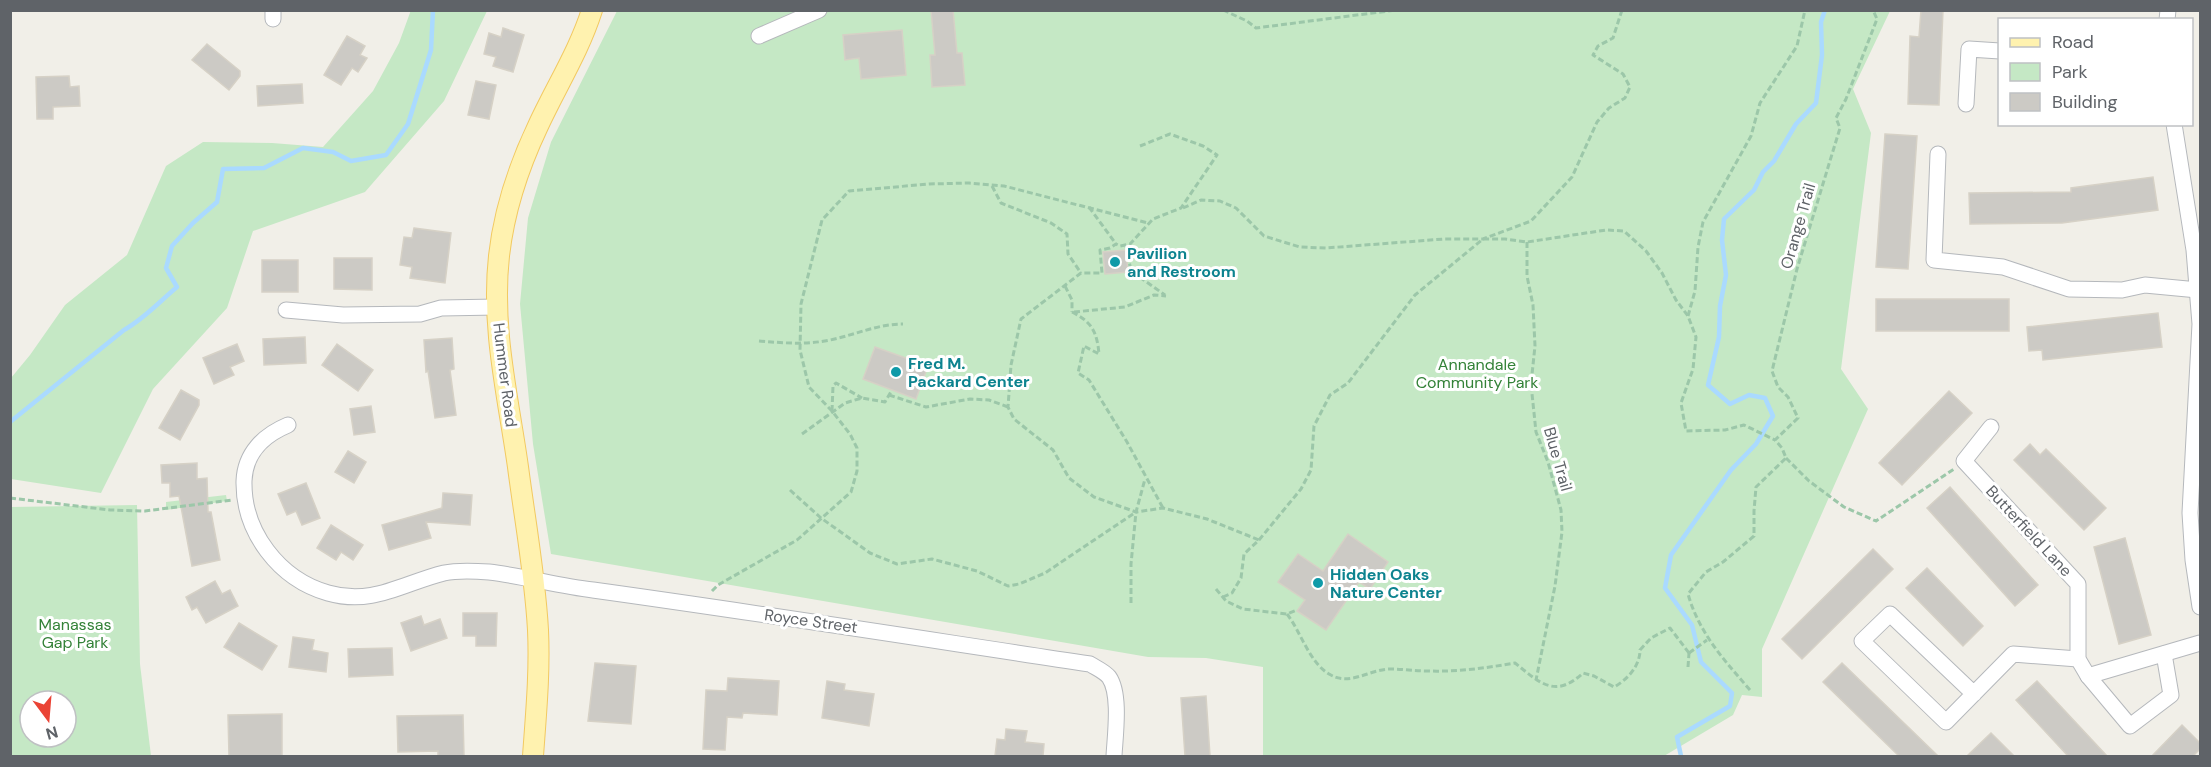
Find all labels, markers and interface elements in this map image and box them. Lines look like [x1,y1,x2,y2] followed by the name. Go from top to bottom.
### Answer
[1998,18,2193,126] legend
[2052,30,2094,54] text: Road
[2052,60,2088,84] text: Park
[2052,90,2117,114] text: Building
[1776,181,1820,271] street label: Orange Trail
[1127,243,1236,282] place label: Pavilion and Restroom
[1108,255,1122,269] marker: Pavilion and Restroom
[488,322,522,428] street label: Hummer Road
[908,353,1030,392] place label: Fred M. Packard Center
[1416,354,1538,393] park label: Annandale Community Park
[889,365,903,379] marker: Fred M. Packard Center
[1539,424,1577,494] street label: Blue Trail
[1981,481,2077,581] street label: Butterfield Lane
[1330,564,1442,603] place label: Hidden Oaks Nature Center
[1311,576,1325,590] marker: Hidden Oaks Nature Center
[763,604,859,638] street label: Royce Street
[39,614,111,653] park label: Manassas Gap Park
[18,689,78,749] north arrow
[43,721,61,745] text: N

